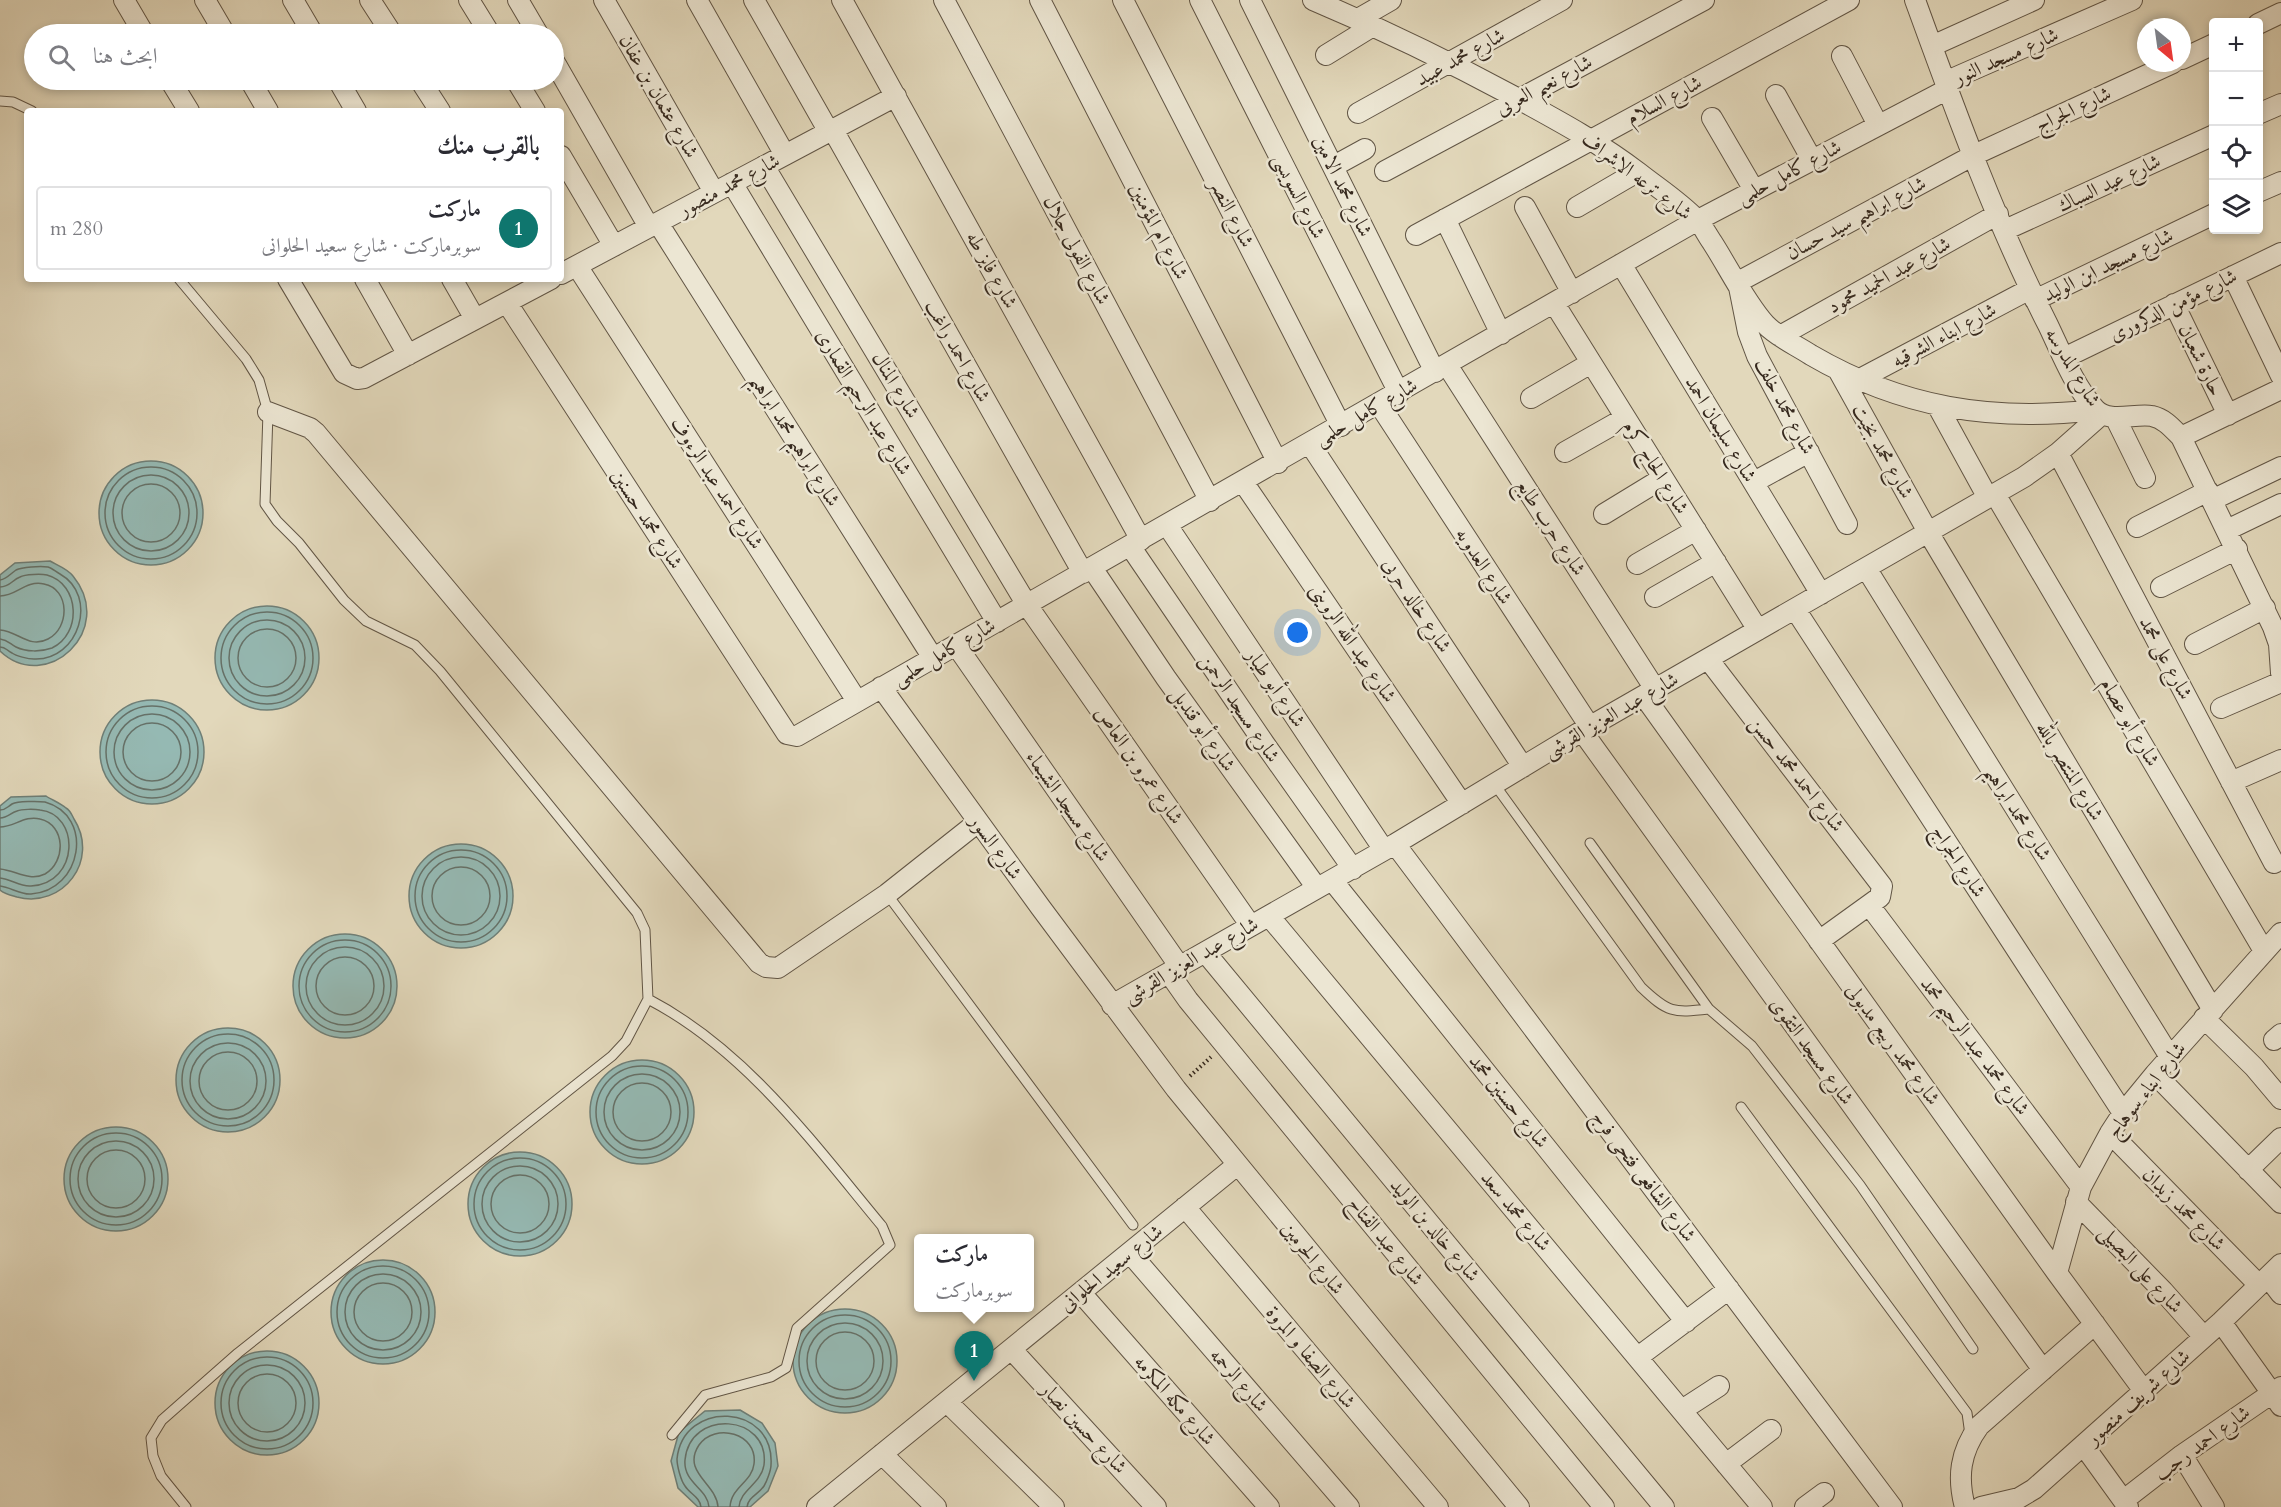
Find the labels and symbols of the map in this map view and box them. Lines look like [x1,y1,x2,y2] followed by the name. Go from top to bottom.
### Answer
[2137,18,2191,72] north arrow
[1411,21,1511,96] street label: شارع محمد عبيد
[1947,21,2064,96] street label: شارع مسجد النور
[609,29,705,165] street label: شارع عثمان بن عفان
[1491,48,1600,127] street label: شارع نعيم العربى
[1621,69,1708,135] street label: شارع السلام
[2030,80,2117,142] street label: شارع الجراج
[1574,125,1698,230] street label: شارع ترعه الاشراف
[1303,131,1379,243] street label: شارع محمد الامين
[1732,133,1848,214] street label: شارع كامل حلمى
[672,147,786,228] street label: شارع محمد منصور
[2053,147,2167,222] street label: شارع عيد السباك
[1262,149,1332,245] street label: شارع السويسى
[1781,170,1934,272] street label: شارع ابراهيم سيد حسان
[1199,172,1261,254] street label: شارع النصر
[1120,178,1195,286] street label: شارع ام المؤمنين
[1033,191,1117,311] street label: شارع الفولى جلال
[2038,222,2179,312] street label: شارع مسجد ابن الوليد
[956,227,1024,315] street label: شارع فايز طه
[1823,230,1957,323] street label: شارع عبد الحميد محمود
[2104,262,2243,351] street label: شارع مؤمن الدكرورى
[915,295,997,409] street label: شارع احمد راغب
[1887,296,2003,377] street label: شارع ابناء الشرقيه
[2172,319,2230,401] street label: حارة شعبان
[2035,322,2107,414] street label: شارع المدرسه
[805,324,918,483] street label: شارع عبد الرحيم القمارى
[862,347,926,425] street label: شارع المنال
[1745,353,1822,461] street label: شارع محمد خلف
[738,369,847,515] street label: شارع ابراهيم محمد ابراهيم
[1675,371,1763,489] street label: شارع سليمان احمد
[1310,372,1424,456] street label: شارع كامل حلمى
[1842,399,1920,505] street label: شارع محمد بخيت
[661,412,770,557] street label: شارع احمد عبد الرءوف
[1613,415,1696,521] street label: شارع الحاج كرم
[601,464,689,576] street label: شارع محمد حسنين
[1506,473,1593,583] street label: شارع حرب طايع
[1446,522,1519,612] street label: شارع العدويه
[1373,552,1458,660] street label: شارع خالد حربى
[1300,577,1405,710] street label: شارع عبد الله الروينى
[888,612,1002,696] street label: شارع كامل حلمى
[2129,612,2199,706] street label: شارع على محمد
[1283,618,1312,647] your location
[1235,641,1313,735] street label: شارع أبو طيار
[1190,648,1286,770] street label: شارع مسجد الرحمن
[1539,665,1685,768] street label: شارع عبد العزيز القرشى
[2090,672,2167,773] street label: شارع أبو عصام
[1161,681,1243,779] street label: شارع أبو قنديل
[1085,700,1190,832] street label: شارع عمرو بن العاص
[1740,711,1851,840] street label: شارع احمد محمد حسن
[2026,715,2112,828] street label: شارع المنتصر بالله
[1016,745,1116,869] street label: شارع مسجد الشيماء
[1973,760,2058,869] street label: شارع محمد ابراهيم
[959,807,1029,887] street label: شارع السور
[1922,819,1993,905] street label: شارع الجراج
[1119,910,1265,1013] street label: شارع عبد العزيز القرشى
[1909,971,2036,1124] street label: شارع محمد عبد الرحيم محمد
[1836,977,1947,1113] street label: شارع محمد ربيع مدبولى
[1760,992,1860,1113] street label: شارع مسجد التقوى
[2100,1036,2195,1146] street label: شارع ابناء سوهاج
[1460,1048,1555,1156] street label: شارع حسنين محمد
[1582,1104,1703,1250] street label: شارع الشافعى فتحى فرج
[2133,1161,2232,1260] street label: شارع محمد زيدان
[1471,1165,1558,1260] street label: شارع محمد سعد
[1381,1172,1486,1290] street label: شارع خالد بن الوليد
[1339,1191,1430,1294] street label: شارع عبد الفتاح
[1272,1216,1351,1303] street label: شارع الحرمين
[1054,1218,1171,1321] street label: شارع سعيد الحلوانى
[2090,1219,2189,1322] street label: شارع على البصيلى
[1257,1300,1362,1417] street label: شارع الصفا و المروة
[954,1332,994,1381] pin: 1
[1201,1342,1274,1420] street label: شارع الرحمه
[2079,1343,2199,1455] street label: شارع شريف منصور
[1125,1349,1222,1454] street label: شارع مكه المكرمه
[1030,1375,1133,1482] street label: شارع حسين نصار
[2149,1399,2258,1490] street label: شارع احمد رجب

